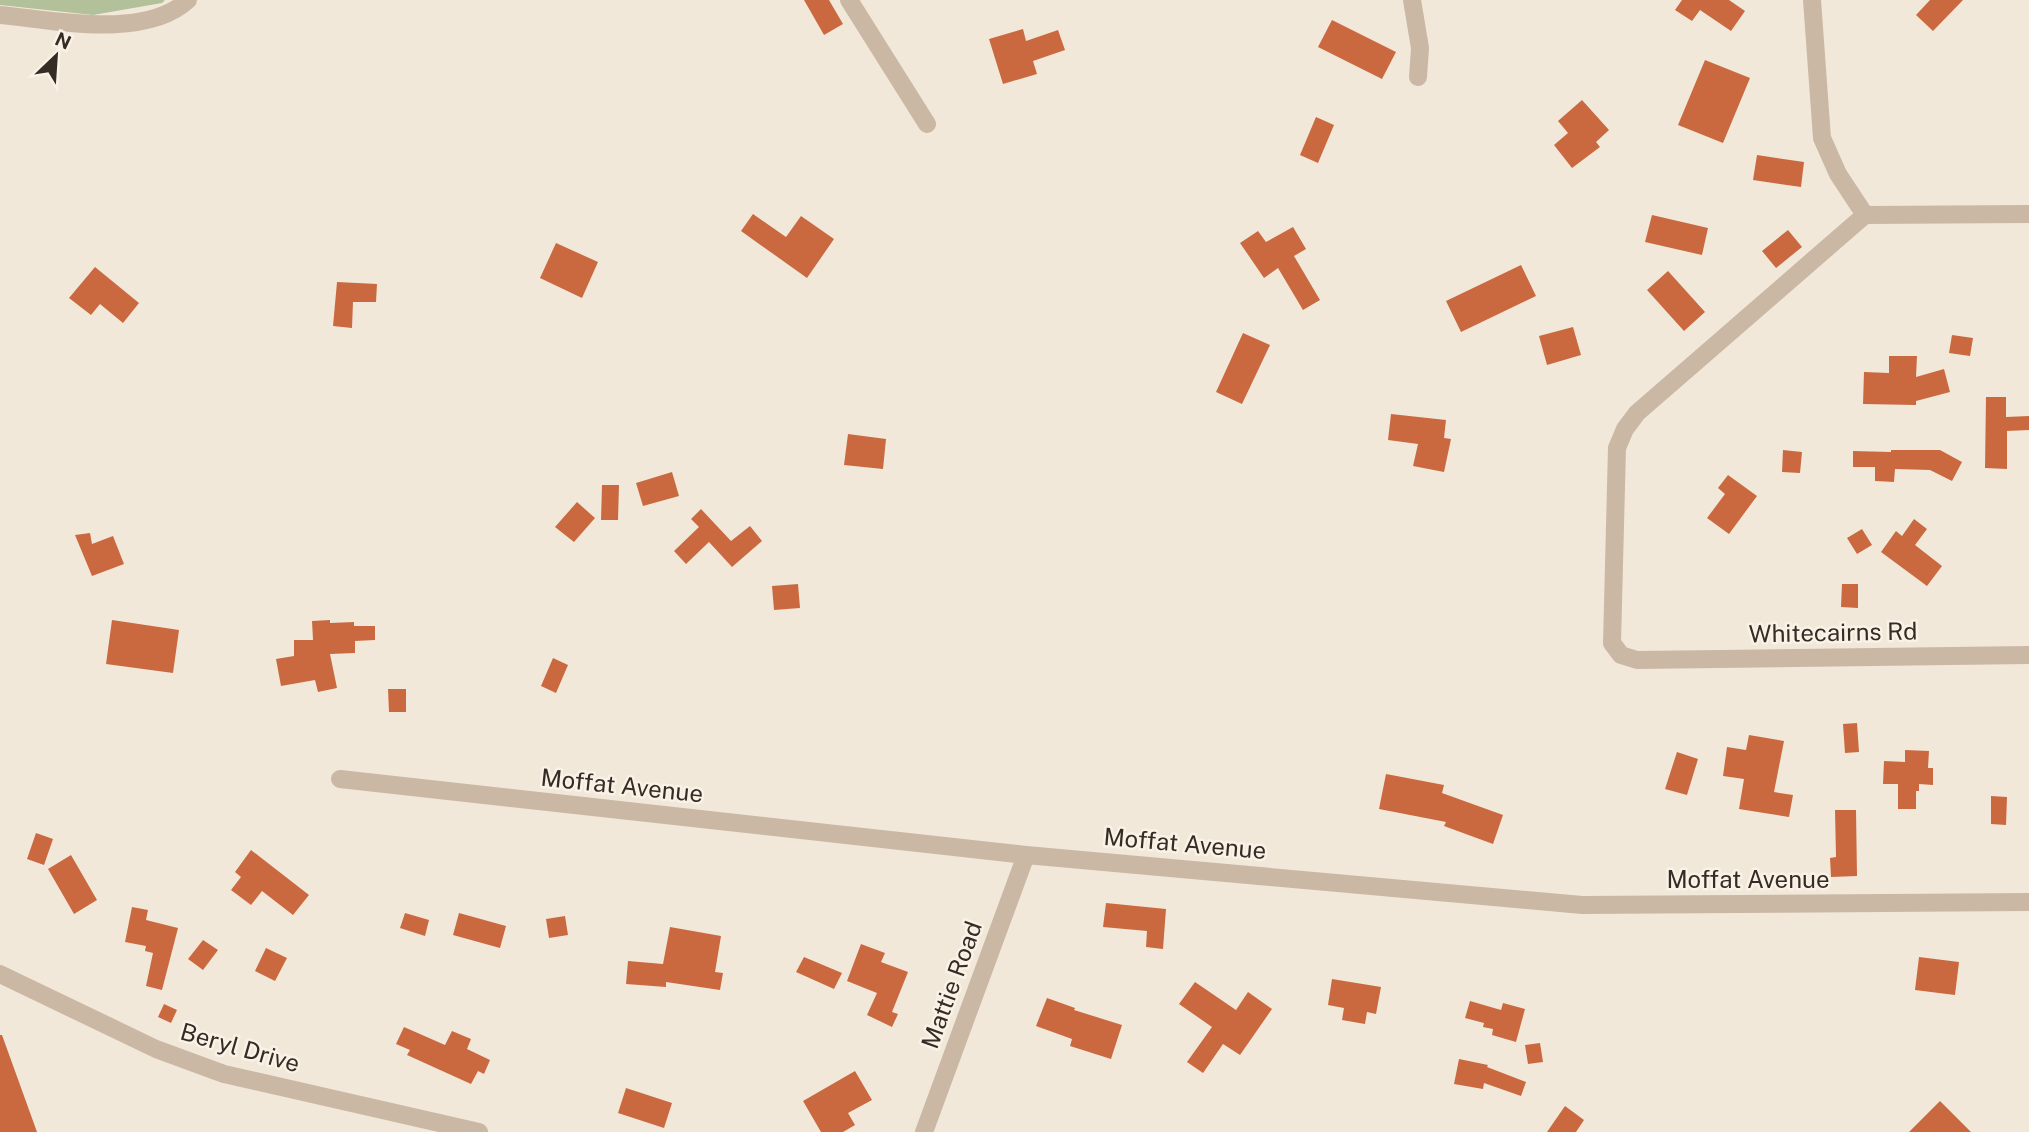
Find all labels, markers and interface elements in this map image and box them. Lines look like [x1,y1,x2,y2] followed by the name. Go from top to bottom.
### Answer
[21,21,91,91] north arrow
[52,27,75,54] text: N
[1748,617,1918,647] street label: Whitecairns Rd
[540,763,705,807] street label: Moffat Avenue
[1103,822,1268,864] street label: Moffat Avenue
[1666,865,1830,893] street label: Moffat Avenue
[915,917,987,1052] street label: Mattie Road
[177,1017,303,1077] street label: Beryl Drive

